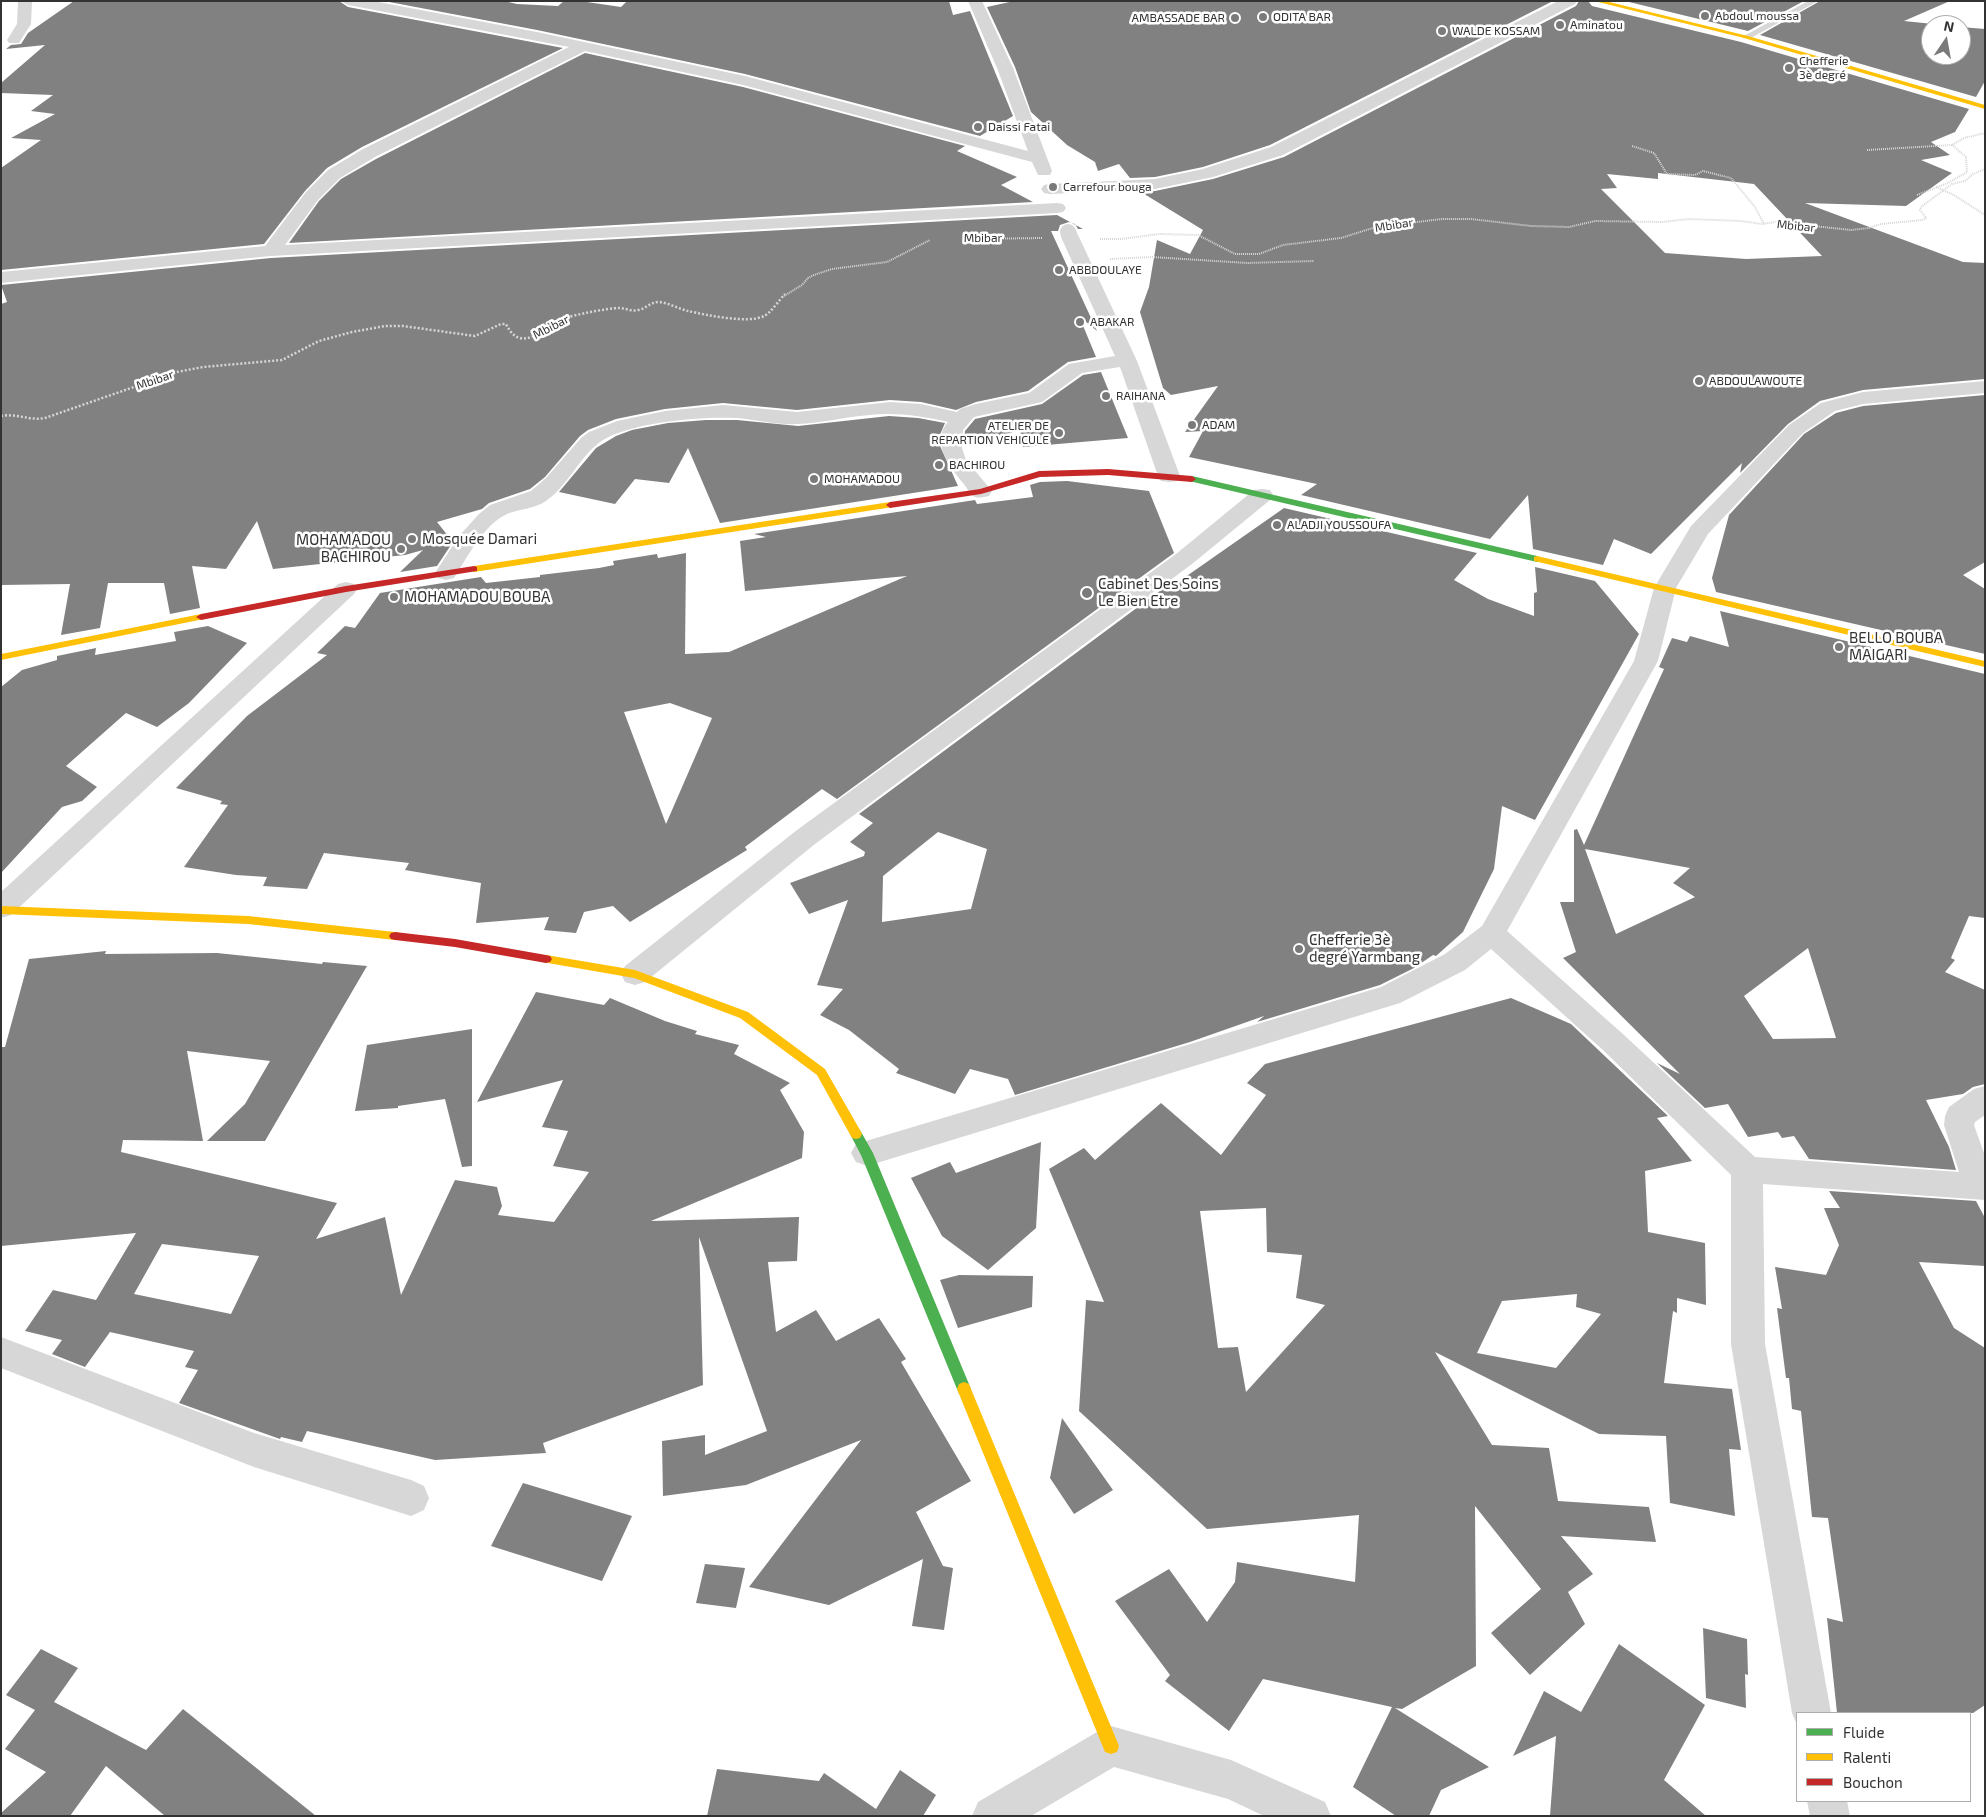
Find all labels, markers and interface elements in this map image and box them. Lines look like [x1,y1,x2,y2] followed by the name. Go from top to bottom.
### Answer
[1715,9,1799,23] place label: Abdoul moussa
[1273,10,1331,24] place label: ODITA BAR
[1699,10,1711,22] marker: Abdoul moussa
[1131,11,1225,25] place label: AMBASSADE BAR
[1257,11,1269,23] marker: ODITA BAR
[1229,12,1241,24] marker: AMBASSADE BAR
[1921,15,1971,65] north arrow
[1942,16,1956,35] text: N
[1570,18,1623,32] place label: Aminatou
[1554,19,1566,31] marker: Aminatou
[1452,24,1540,38] place label: WALDE KOSSAM
[1436,25,1448,37] marker: WALDE KOSSAM
[1799,54,1848,82] place label: Chefferie 3è degré
[1783,62,1795,74] marker: Chefferie 3è degré
[988,120,1050,134] place label: Daissi Fatai
[972,121,984,133] marker: Daissi Fatai
[1063,180,1152,194] place label: Carrefour bouga
[1047,181,1059,193] marker: Carrefour bouga
[1374,215,1414,235] street label: Mbibar
[1776,217,1816,235] street label: Mbibar
[964,231,1002,245] street label: Mbibar
[1069,263,1142,277] place label: ABBDOULAYE
[1053,264,1065,276] marker: ABBDOULAYE
[531,312,571,342] street label: Mbibar
[1090,315,1134,329] place label: ABAKAR
[1074,316,1086,328] marker: ABAKAR
[134,367,176,393] street label: Mbibar
[1709,374,1802,388] place label: ABDOULAWOUTE
[1693,375,1705,387] marker: ABDOULAWOUTE
[1116,389,1165,403] place label: RAIHANA
[1100,390,1112,402] marker: RAIHANA
[1202,418,1235,432] place label: ADAM
[931,419,1049,447] place label: ATELIER DE REPARTION VEHICULE
[1186,419,1198,431] marker: ADAM
[1053,427,1065,439] marker: ATELIER DE REPARTION VEHICULE
[949,458,1005,472] place label: BACHIROU
[933,459,945,471] marker: BACHIROU
[824,472,900,486] place label: MOHAMADOU
[808,473,820,485] marker: MOHAMADOU
[1287,518,1391,532] place label: ALADJI YOUSSOUFA
[1271,519,1283,531] marker: ALADJI YOUSSOUFA
[422,530,537,548] place label: Mosquée Damari
[296,531,391,566] place label: MOHAMADOU BACHIROU
[406,533,418,545] marker: Mosquée Damari
[395,543,407,555] marker: MOHAMADOU BACHIROU
[1098,575,1219,610] place label: Cabinet Des Soins Le Bien Etre
[1080,586,1094,600] marker: Cabinet Des Soins Le Bien Etre
[404,588,550,606] place label: MOHAMADOU BOUBA
[388,591,400,603] marker: MOHAMADOU BOUBA
[1849,629,1943,664] place label: BELLO BOUBA MAIGARI
[1833,641,1845,653] marker: BELLO BOUBA MAIGARI
[1309,931,1420,966] place label: Chefferie 3è degré Yarmbang
[1293,943,1305,955] marker: Chefferie 3è degré Yarmbang
[1796,1712,1971,1802] legend
[1843,1723,1884,1741] text: Fluide
[1843,1748,1891,1766] text: Ralenti
[1843,1773,1903,1791] text: Bouchon

